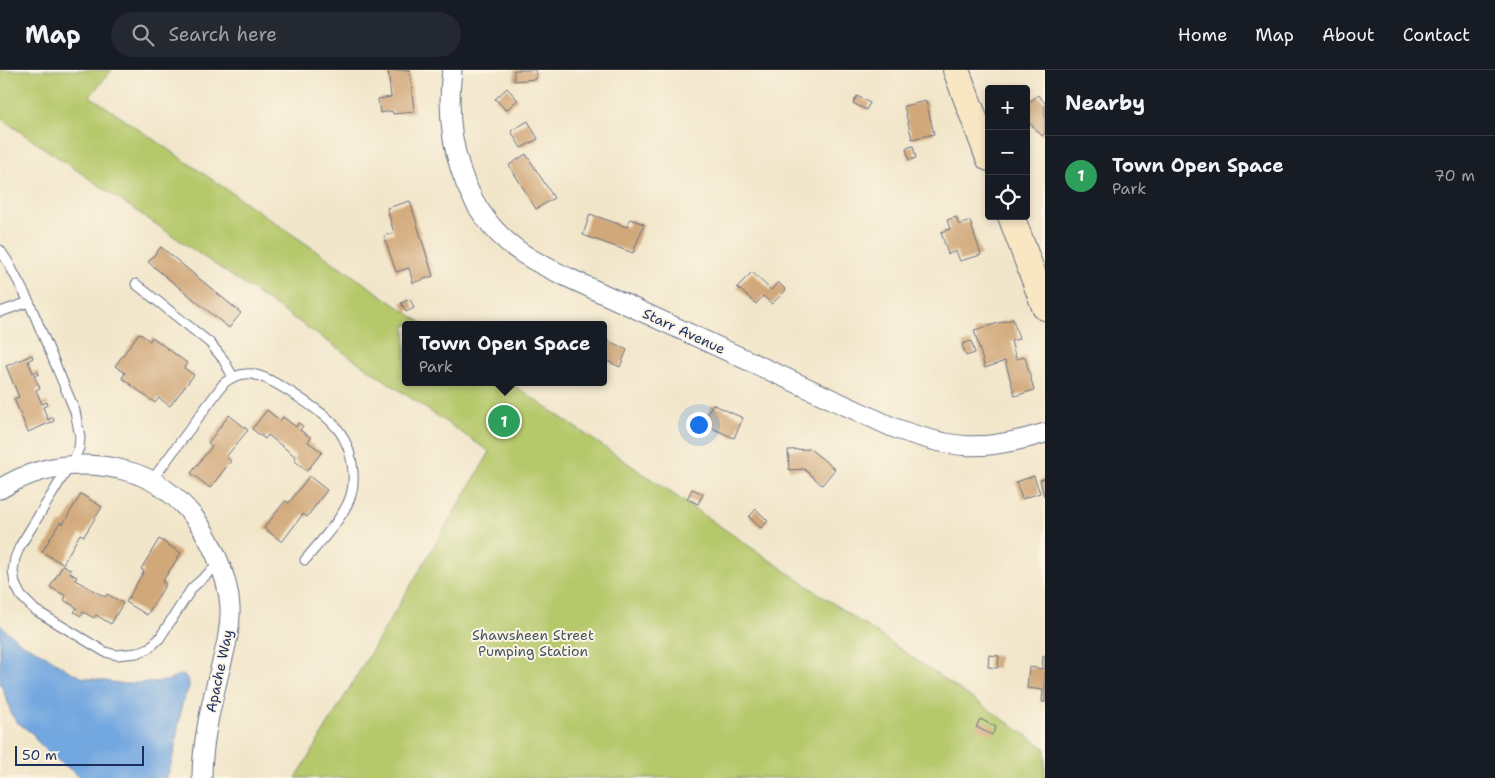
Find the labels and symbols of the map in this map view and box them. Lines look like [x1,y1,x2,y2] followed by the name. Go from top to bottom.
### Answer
[640,304,728,358] street label: Starr Avenue
[488,402,520,440] pin: 1
[686,412,712,438] your location
[472,626,594,660] park label: Shawsheen Street Pumping Station
[201,628,237,714] street label: Apache Way
[15,743,144,766] scale bar

